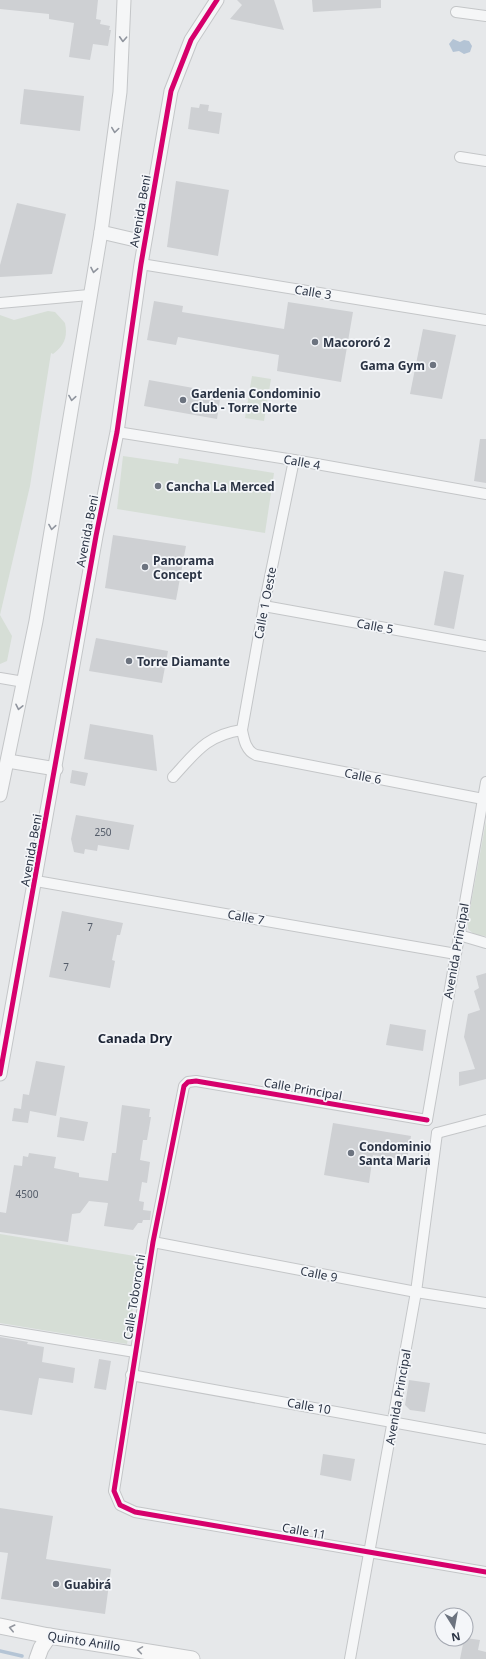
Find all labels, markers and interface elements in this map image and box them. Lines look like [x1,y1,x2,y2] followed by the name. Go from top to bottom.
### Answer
[118,36,127,42] one-way arrow
[111,127,120,133] one-way arrow
[125,173,155,249] street label: Avenida Beni
[90,267,98,273] one-way arrow
[293,281,333,303] street label: Calle 3
[323,334,391,351] place label: Macororó 2
[310,337,320,347] marker: Macororó 2
[360,357,425,374] place label: Gama Gym
[428,360,438,370] marker: Gama Gym
[191,385,321,416] place label: Gardenia Condominio Club - Torre Norte
[68,395,77,401] one-way arrow
[178,395,188,405] marker: Gardenia Condominio Club - Torre Norte
[282,450,322,474] street label: Calle 4
[166,478,275,495] place label: Cancha La Merced
[153,481,163,491] marker: Cancha La Merced
[72,493,102,569] street label: Avenida Beni
[48,524,57,530] one-way arrow
[153,552,214,583] place label: Panorama Concept
[140,562,150,572] marker: Panorama Concept
[250,565,280,641] street label: Calle 1 Oeste
[355,614,395,638] street label: Calle 5
[137,653,230,670] place label: Torre Diamante
[124,656,134,666] marker: Torre Diamante
[15,704,23,710] one-way arrow
[343,764,383,788] street label: Calle 6
[16,812,46,888] street label: Avenida Beni
[94,825,112,839] house number: 250
[439,902,473,1000] street label: Avenida Principal
[226,905,266,929] street label: Calle 7
[87,920,93,934] house number: 7
[63,960,69,974] house number: 7
[98,1029,173,1047] district label: Canada Dry
[263,1074,343,1104] street label: Calle Principal
[359,1138,431,1169] place label: Condominio Santa Maria
[346,1148,356,1158] marker: Condominio Santa Maria
[16,1187,39,1201] house number: 4500
[119,1253,149,1341] street label: Calle Toborochi
[299,1262,339,1286] street label: Calle 9
[381,1348,415,1446] street label: Avenida Principal
[286,1394,332,1418] street label: Calle 10
[281,1519,327,1543] street label: Calle 11
[64,1576,111,1593] place label: Guabirá
[51,1579,61,1589] marker: Guabirá
[434,1607,474,1647] north arrow
[9,1625,15,1633] one-way arrow
[46,1627,122,1655] street label: Quinto Anillo
[450,1629,462,1646] text: N
[137,1647,143,1655] one-way arrow

